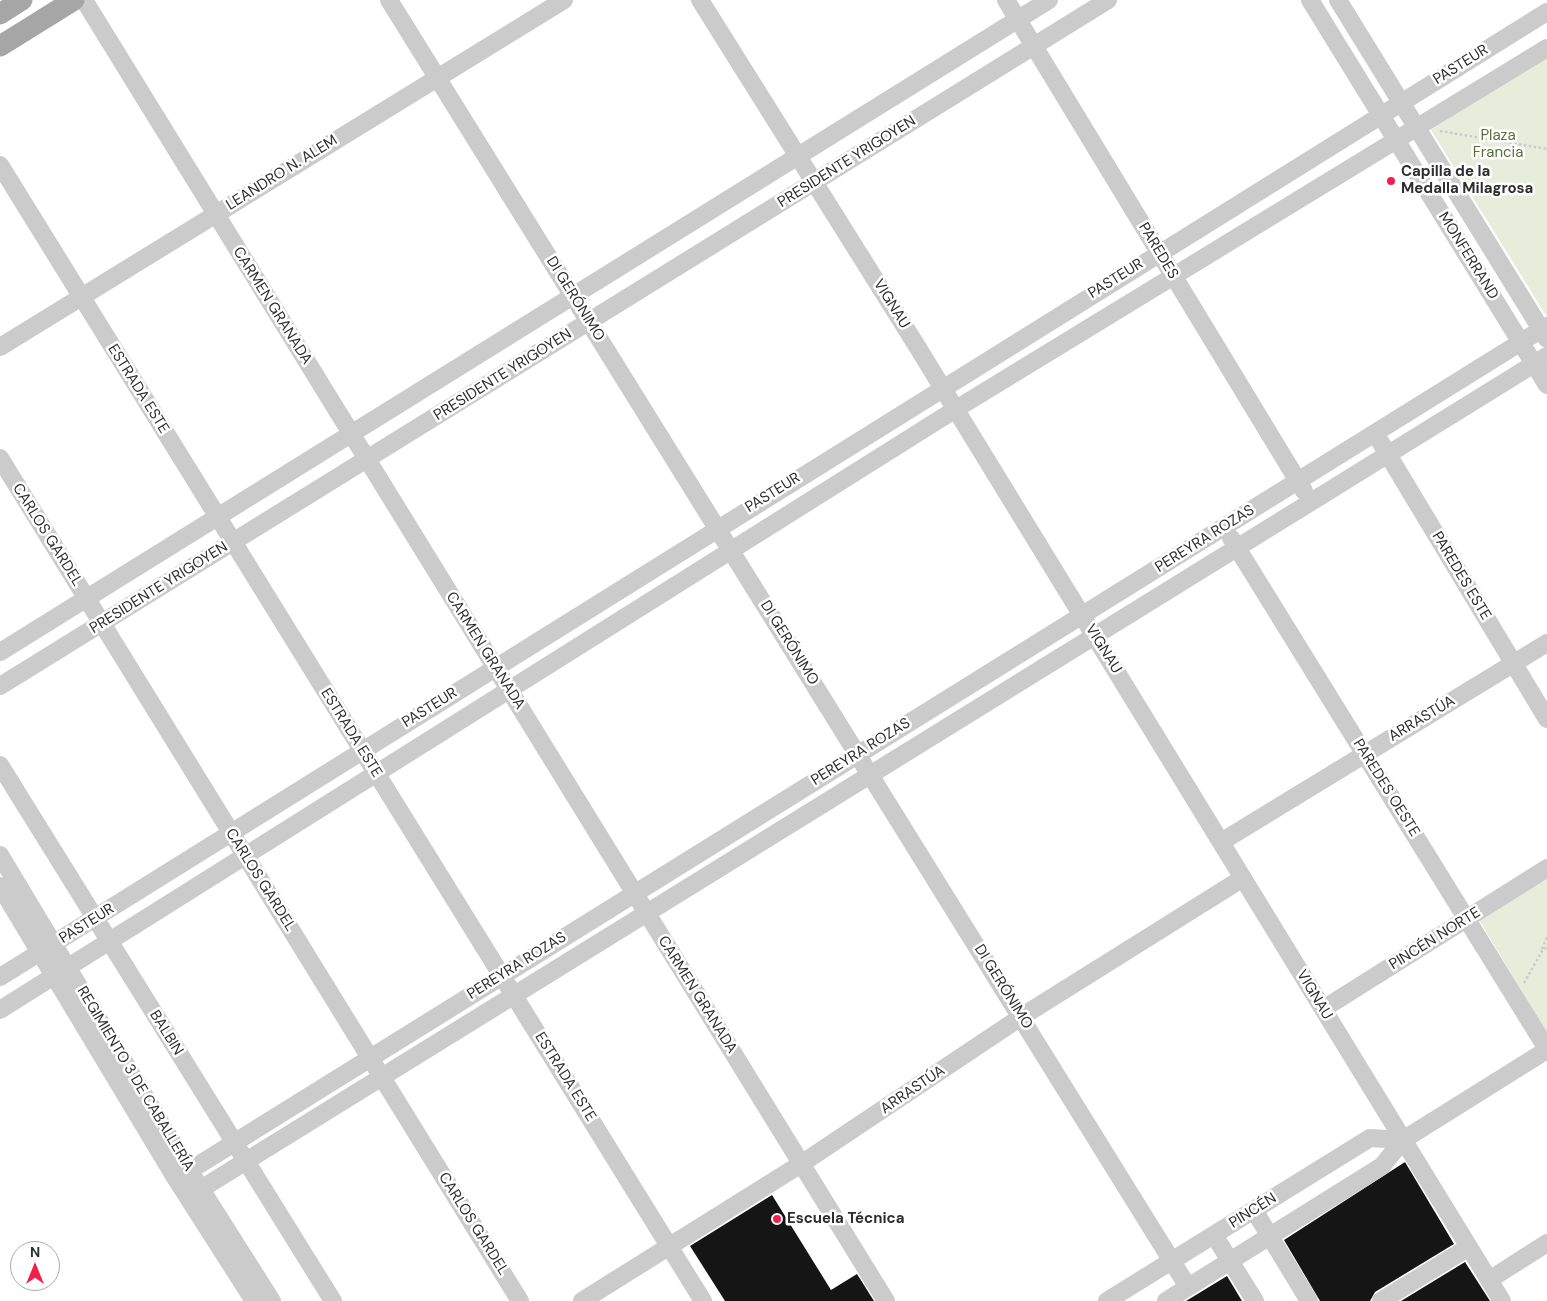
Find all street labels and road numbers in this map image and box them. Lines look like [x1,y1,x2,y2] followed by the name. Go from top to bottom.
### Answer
[1430,41,1492,89] street label: PASTEUR
[775,112,919,212] street label: PRESIDENTE YRIGOYEN
[223,132,341,214] street label: LEANDRO N. ALEM
[1434,209,1502,303] street label: MONFERRAND
[1134,220,1182,282] street label: PAREDES
[229,244,315,368] street label: CARMEN GRANADA
[542,253,608,345] street label: DI GERÓNIMO
[1085,255,1147,303] street label: PASTEUR
[869,276,913,332] street label: VIGNAU
[431,325,575,425] street label: PRESIDENTE YRIGOYEN
[103,341,173,437] street label: ESTRADA ESTE
[742,469,804,517] street label: PASTEUR
[8,480,86,590] street label: CARLOS GARDEL
[1152,501,1258,577] street label: PEREYRA ROZAS
[1428,528,1494,624] street label: PAREDES ESTE
[87,538,231,638] street label: PRESIDENTE YRIGOYEN
[442,589,528,713] street label: CARMEN GRANADA
[756,597,822,689] street label: DI GERÓNIMO
[1081,621,1125,677] street label: VIGNAU
[399,684,461,732] street label: PASTEUR
[316,685,386,781] street label: ESTRADA ESTE
[1386,692,1458,746] street label: ARRASTÚA
[808,714,914,790] street label: PEREYRA ROZAS
[1349,736,1423,840] street label: PAREDES OESTE
[221,825,299,935] street label: CARLOS GARDEL
[56,900,118,948] street label: PASTEUR
[1386,904,1484,974] street label: PINCÉN NORTE
[464,928,570,1004] street label: PEREYRA ROZAS
[654,933,740,1057] street label: CARMEN GRANADA
[970,941,1036,1033] street label: DI GERÓNIMO
[1292,967,1336,1023] street label: VIGNAU
[73,983,197,1175] street label: REGIMIENTO 3 DE CABALLERÍA
[145,1007,187,1059] street label: BALBIN
[530,1029,600,1125] street label: ESTRADA ESTE
[877,1062,949,1118] street label: ARRASTÚA
[434,1169,512,1279] street label: CARLOS GARDEL
[1226,1190,1280,1232] street label: PINCÉN

